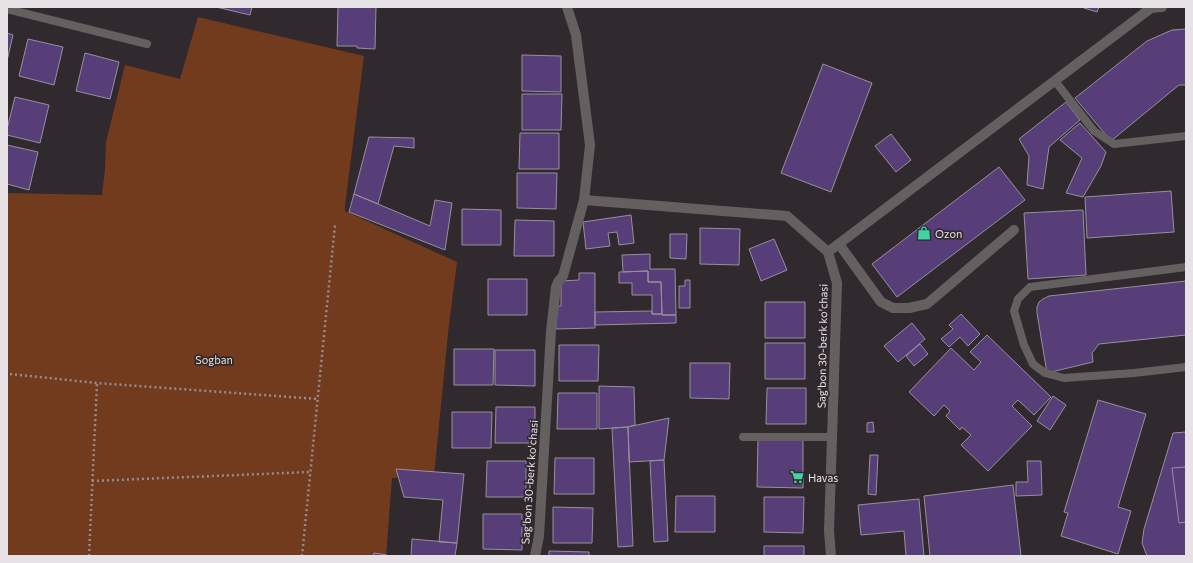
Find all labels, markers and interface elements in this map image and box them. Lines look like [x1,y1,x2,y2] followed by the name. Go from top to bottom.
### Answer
[916,225,932,241] shop icon: Ozon
[935,227,962,240] place label: Ozon
[814,283,830,408] street label: Sag'bon 30-berk ko'chasi
[195,353,233,366] park label: Sogban
[518,419,540,545] street label: Sag'bon 30-berk ko'chasi
[789,469,805,485] supermarket icon: Havas
[808,471,838,484] place label: Havas

